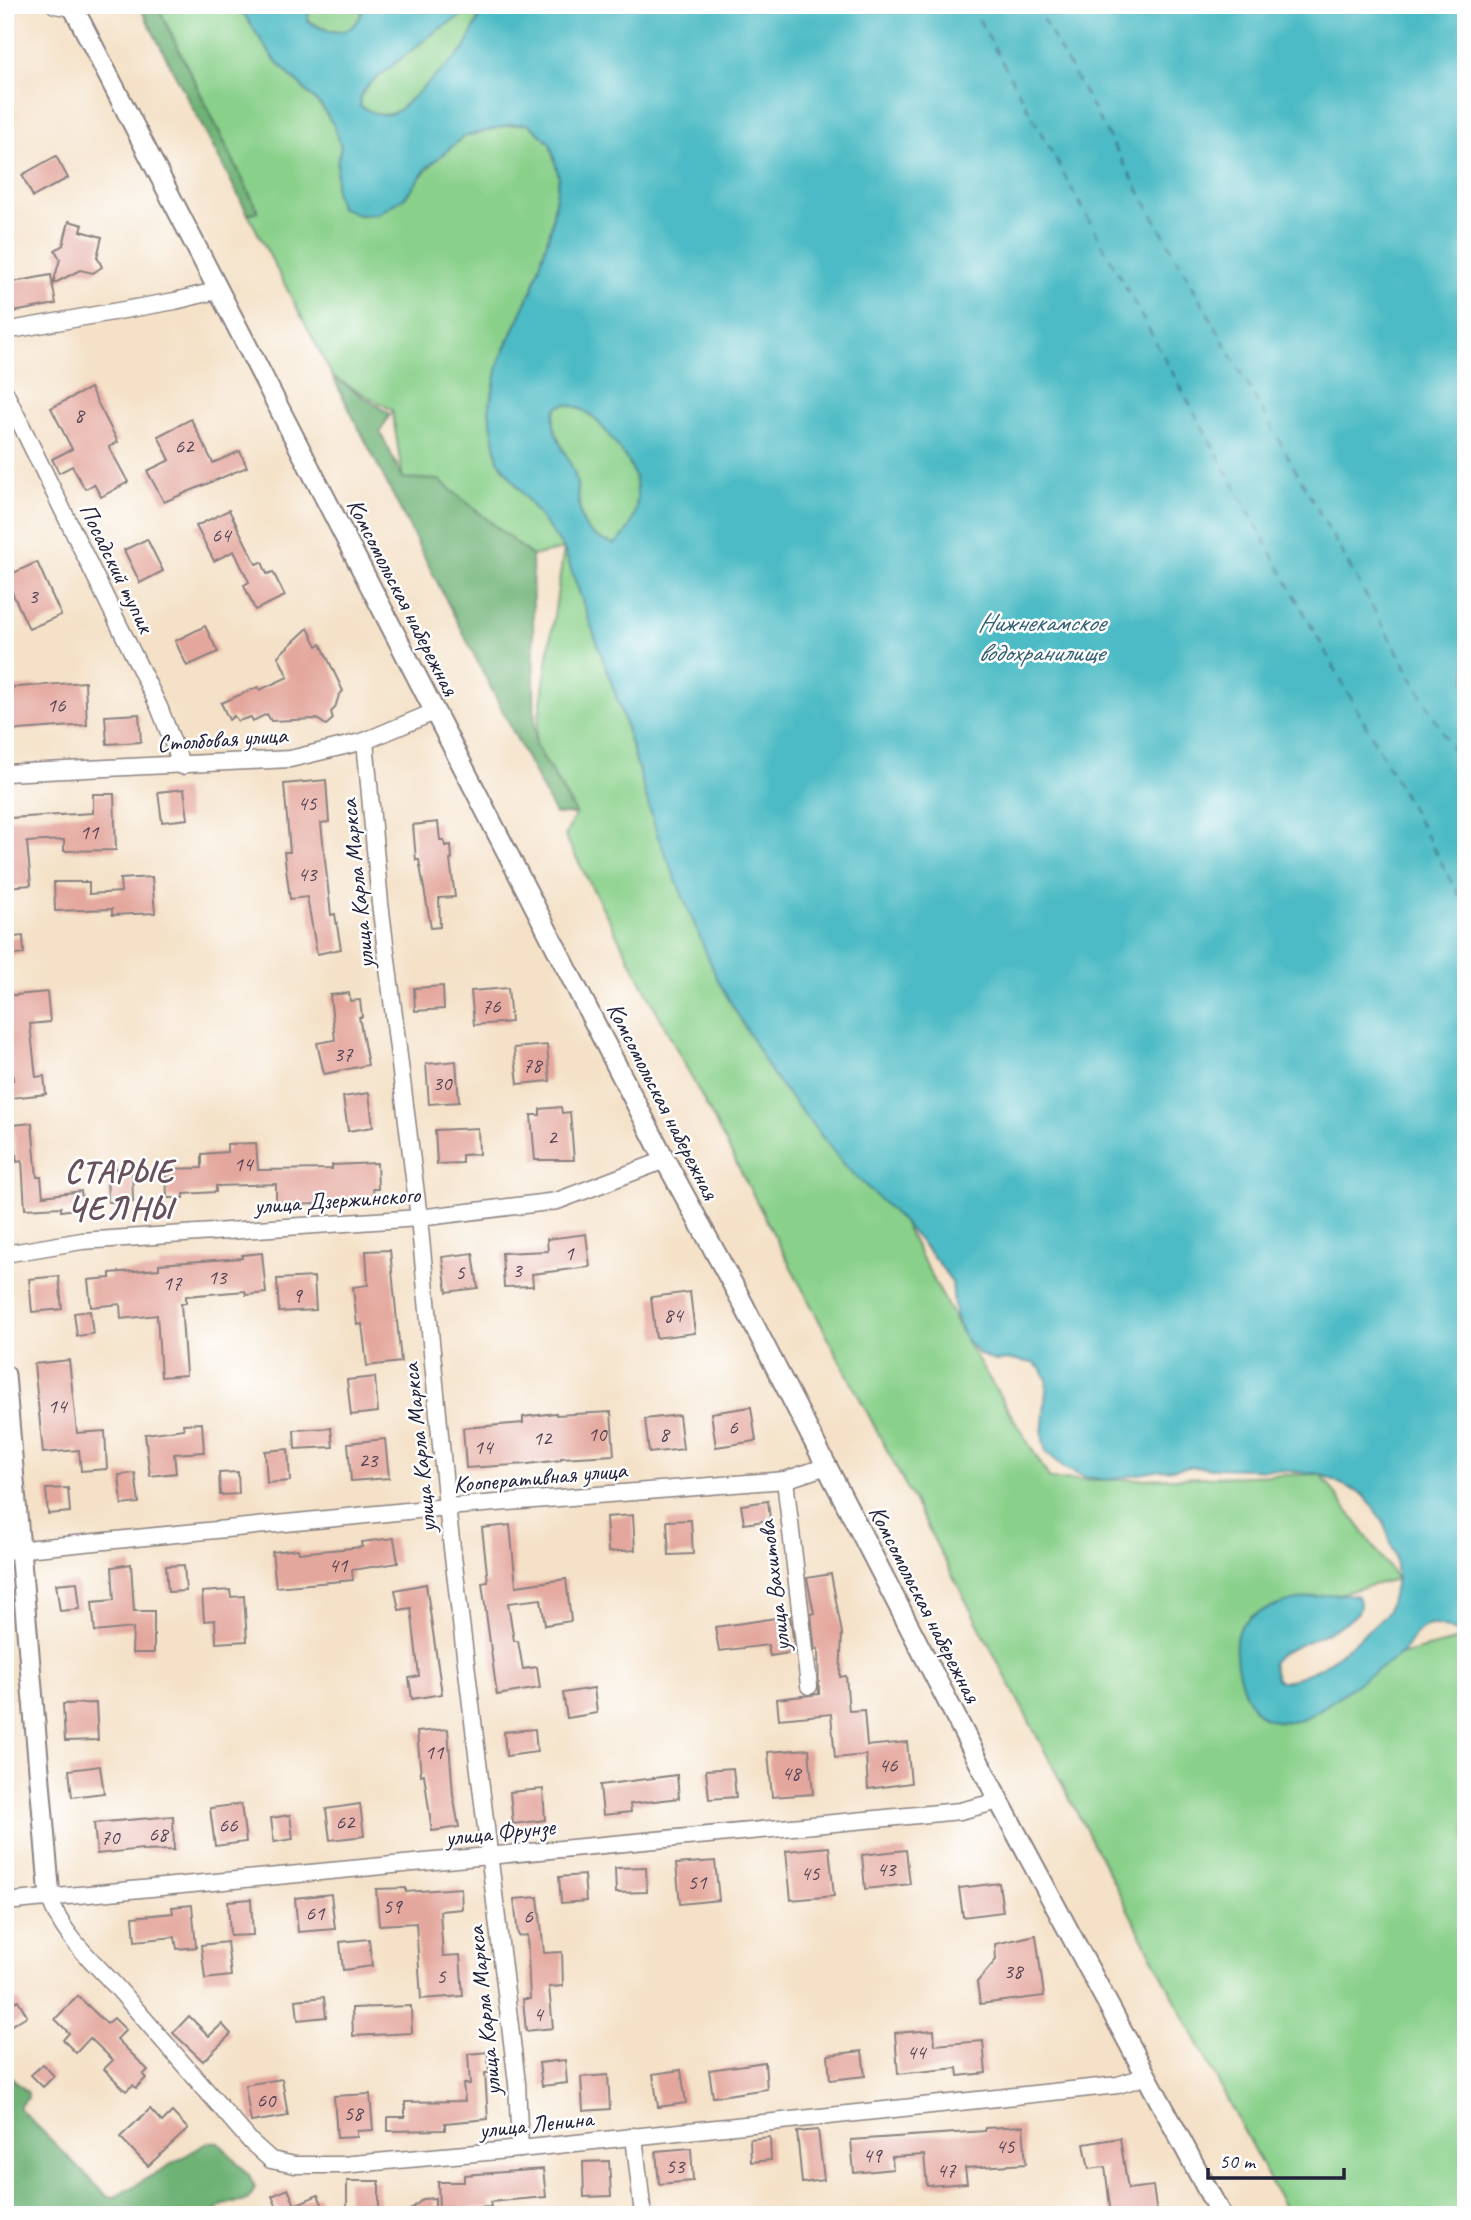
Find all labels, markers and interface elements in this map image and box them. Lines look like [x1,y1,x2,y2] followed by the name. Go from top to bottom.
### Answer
[74,402,86,428] house number: 8
[175,433,195,459] house number: 62
[340,493,466,702] street label: Комсомольская набережная
[73,498,162,640] street label: Посадский тупик
[212,522,233,548] house number: 64
[28,583,39,609] house number: 3
[977,606,1108,669] water label: Нижнекамское водохранилище
[47,692,66,718] house number: 16
[156,719,290,759] street label: Столбовая улица
[298,790,318,816] house number: 45
[333,796,381,972] street label: улица Карла Маркса
[80,819,100,845] house number: 11
[298,861,318,887] house number: 43
[482,993,501,1019] house number: 76
[600,997,726,1206] street label: Комсомольская набережная
[334,1041,354,1067] house number: 37
[523,1052,544,1078] house number: 78
[433,1070,453,1096] house number: 30
[547,1124,558,1150] house number: 2
[65,1151,177,1229] district label: СТАРЫЕ ЧЕЛНЫ
[234,1151,255,1177] house number: 14
[251,1179,422,1221] street label: улица Дзержинского
[564,1240,575,1266] house number: 1
[512,1257,523,1283] house number: 3
[455,1259,466,1285] house number: 5
[208,1264,228,1290] house number: 13
[163,1270,183,1296] house number: 17
[292,1282,303,1308] house number: 9
[664,1302,685,1328] house number: 84
[395,1360,443,1536] street label: улица Карла Маркса
[48,1393,69,1419] house number: 14
[728,1414,738,1440] house number: 6
[588,1421,608,1447] house number: 10
[659,1421,671,1447] house number: 8
[533,1425,553,1451] house number: 12
[474,1434,495,1460] house number: 14
[359,1447,379,1473] house number: 23
[452,1454,629,1500] street label: Кооперативная улица
[862,1500,988,1709] street label: Комсомольская набережная
[751,1517,797,1655] street label: улица Вахитова
[329,1552,349,1578] house number: 41
[425,1739,445,1765] house number: 11
[879,1752,898,1778] house number: 46
[782,1760,803,1786] house number: 48
[336,1809,356,1835] house number: 62
[442,1811,558,1853] street label: улица Фрунзе
[219,1812,238,1838] house number: 66
[149,1821,170,1847] house number: 68
[101,1824,121,1850] house number: 70
[877,1856,897,1882] house number: 43
[801,1860,821,1886] house number: 45
[688,1869,708,1895] house number: 51
[383,1893,403,1919] house number: 59
[306,1900,326,1926] house number: 61
[523,1903,533,1929] house number: 6
[460,1923,508,2099] street label: улица Карла Маркса
[1004,1958,1025,1984] house number: 38
[436,1963,447,1989] house number: 5
[533,2001,545,2027] house number: 4
[907,2039,928,2065] house number: 44
[257,2087,277,2113] house number: 60
[344,2100,365,2126] house number: 58
[476,2103,596,2145] street label: улица Ленина
[996,2133,1016,2159] house number: 45
[1208,2136,1345,2180] scale bar
[863,2142,883,2168] house number: 49
[1219,2148,1257,2174] text: 50 m
[666,2153,686,2179] house number: 53
[937,2157,957,2183] house number: 47

